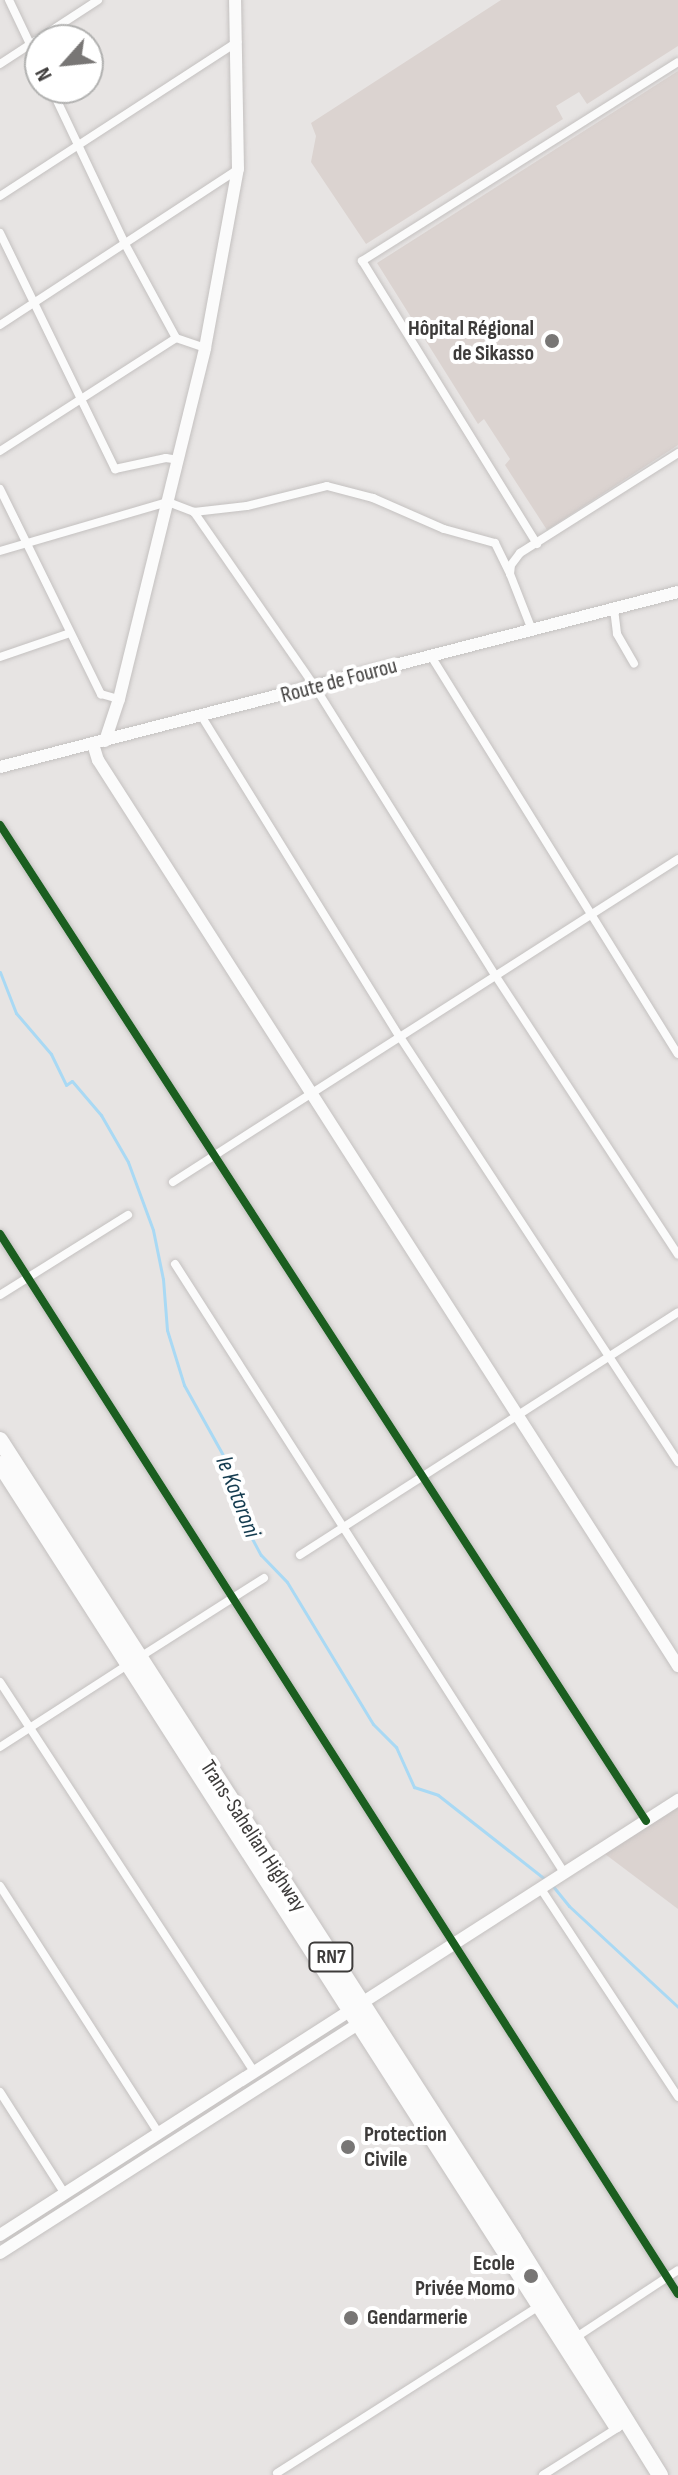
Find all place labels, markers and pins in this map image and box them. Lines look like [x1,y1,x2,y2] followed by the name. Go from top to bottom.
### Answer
[408,315,534,366] place label: Hôpital Régional de Sikasso
[541,330,563,352] marker: Hôpital Régional de Sikasso
[364,2121,447,2172] place label: Protection Civile
[339,2138,357,2156] marker: Protection Civile
[415,2250,515,2302] place label: Ecole Privée Momo
[522,2267,540,2285] marker: Ecole Privée Momo
[367,2305,468,2331] place label: Gendarmerie
[342,2309,360,2327] marker: Gendarmerie

